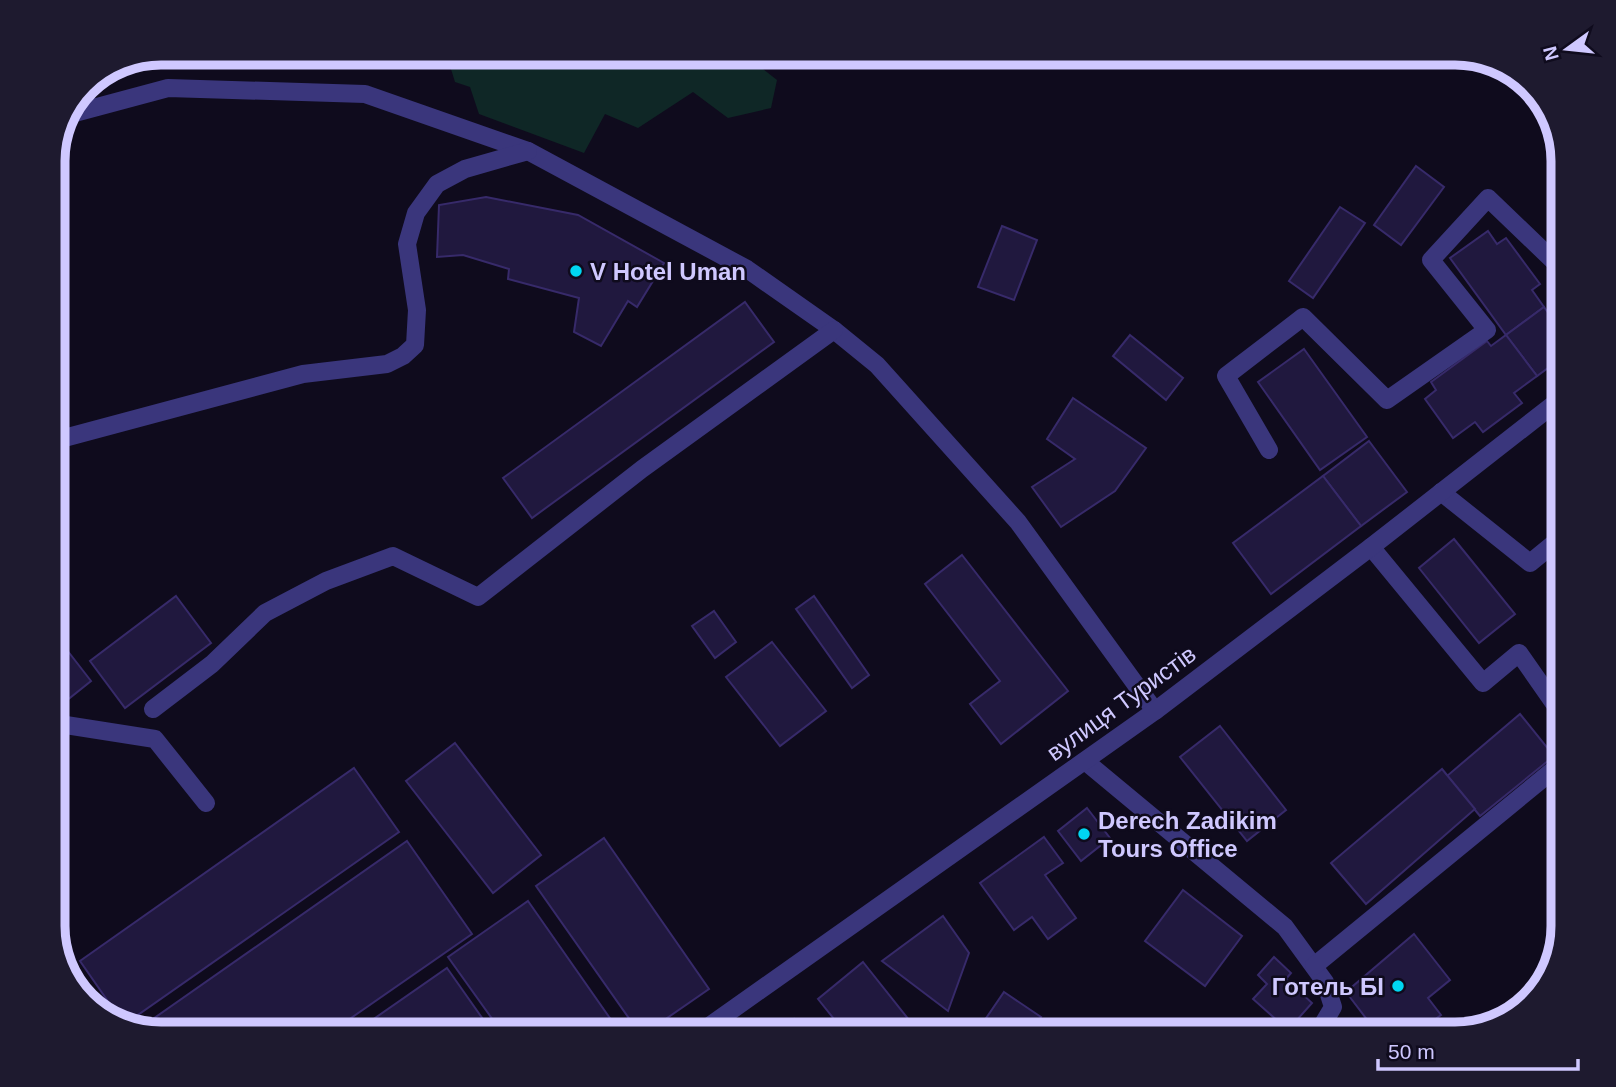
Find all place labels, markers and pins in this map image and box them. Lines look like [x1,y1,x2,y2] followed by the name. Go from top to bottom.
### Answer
[590,258,746,285] place label: V Hotel Uman
[568,263,584,279] marker: V Hotel Uman
[1098,807,1277,862] place label: Derech Zadikim Tours Office
[1076,826,1092,842] marker: Derech Zadikim Tours Office
[1272,973,1384,1000] place label: Готель БІ
[1390,978,1406,994] marker: Готель БІ

